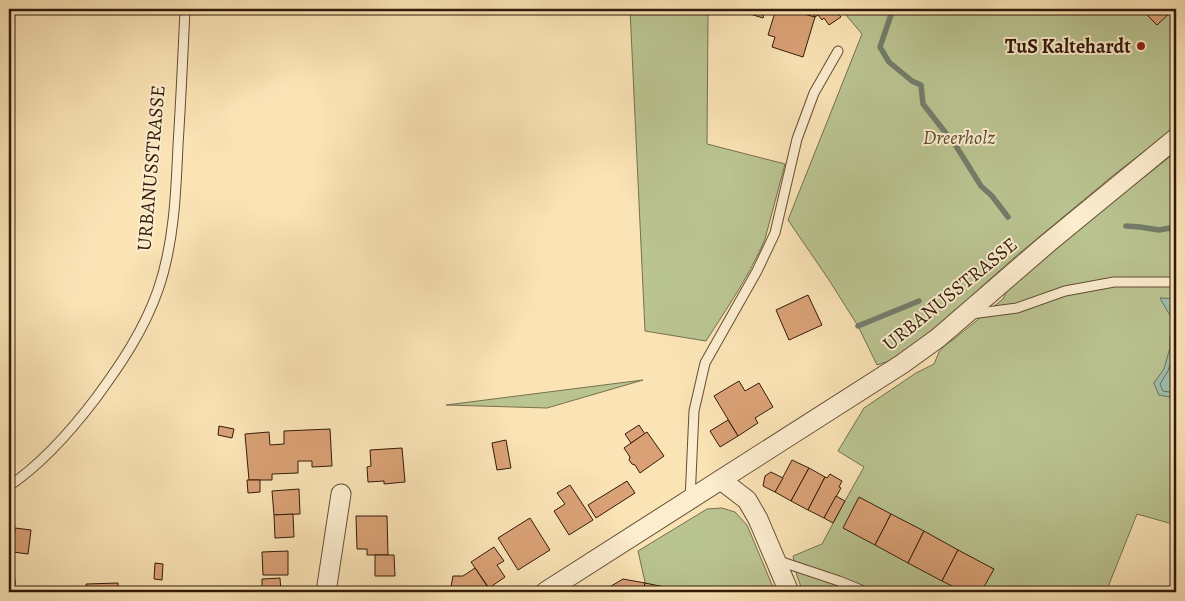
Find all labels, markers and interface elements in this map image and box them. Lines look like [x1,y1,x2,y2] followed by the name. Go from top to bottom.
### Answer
[1005,33,1131,60] place label: TuS Kaltehardt
[1135,40,1147,52] marker: TuS Kaltehardt
[130,84,172,252] street label: URBANUSSTRASSE
[923,124,995,151] park label: Dreerholz
[877,231,1023,357] street label: URBANUSSTRASSE

